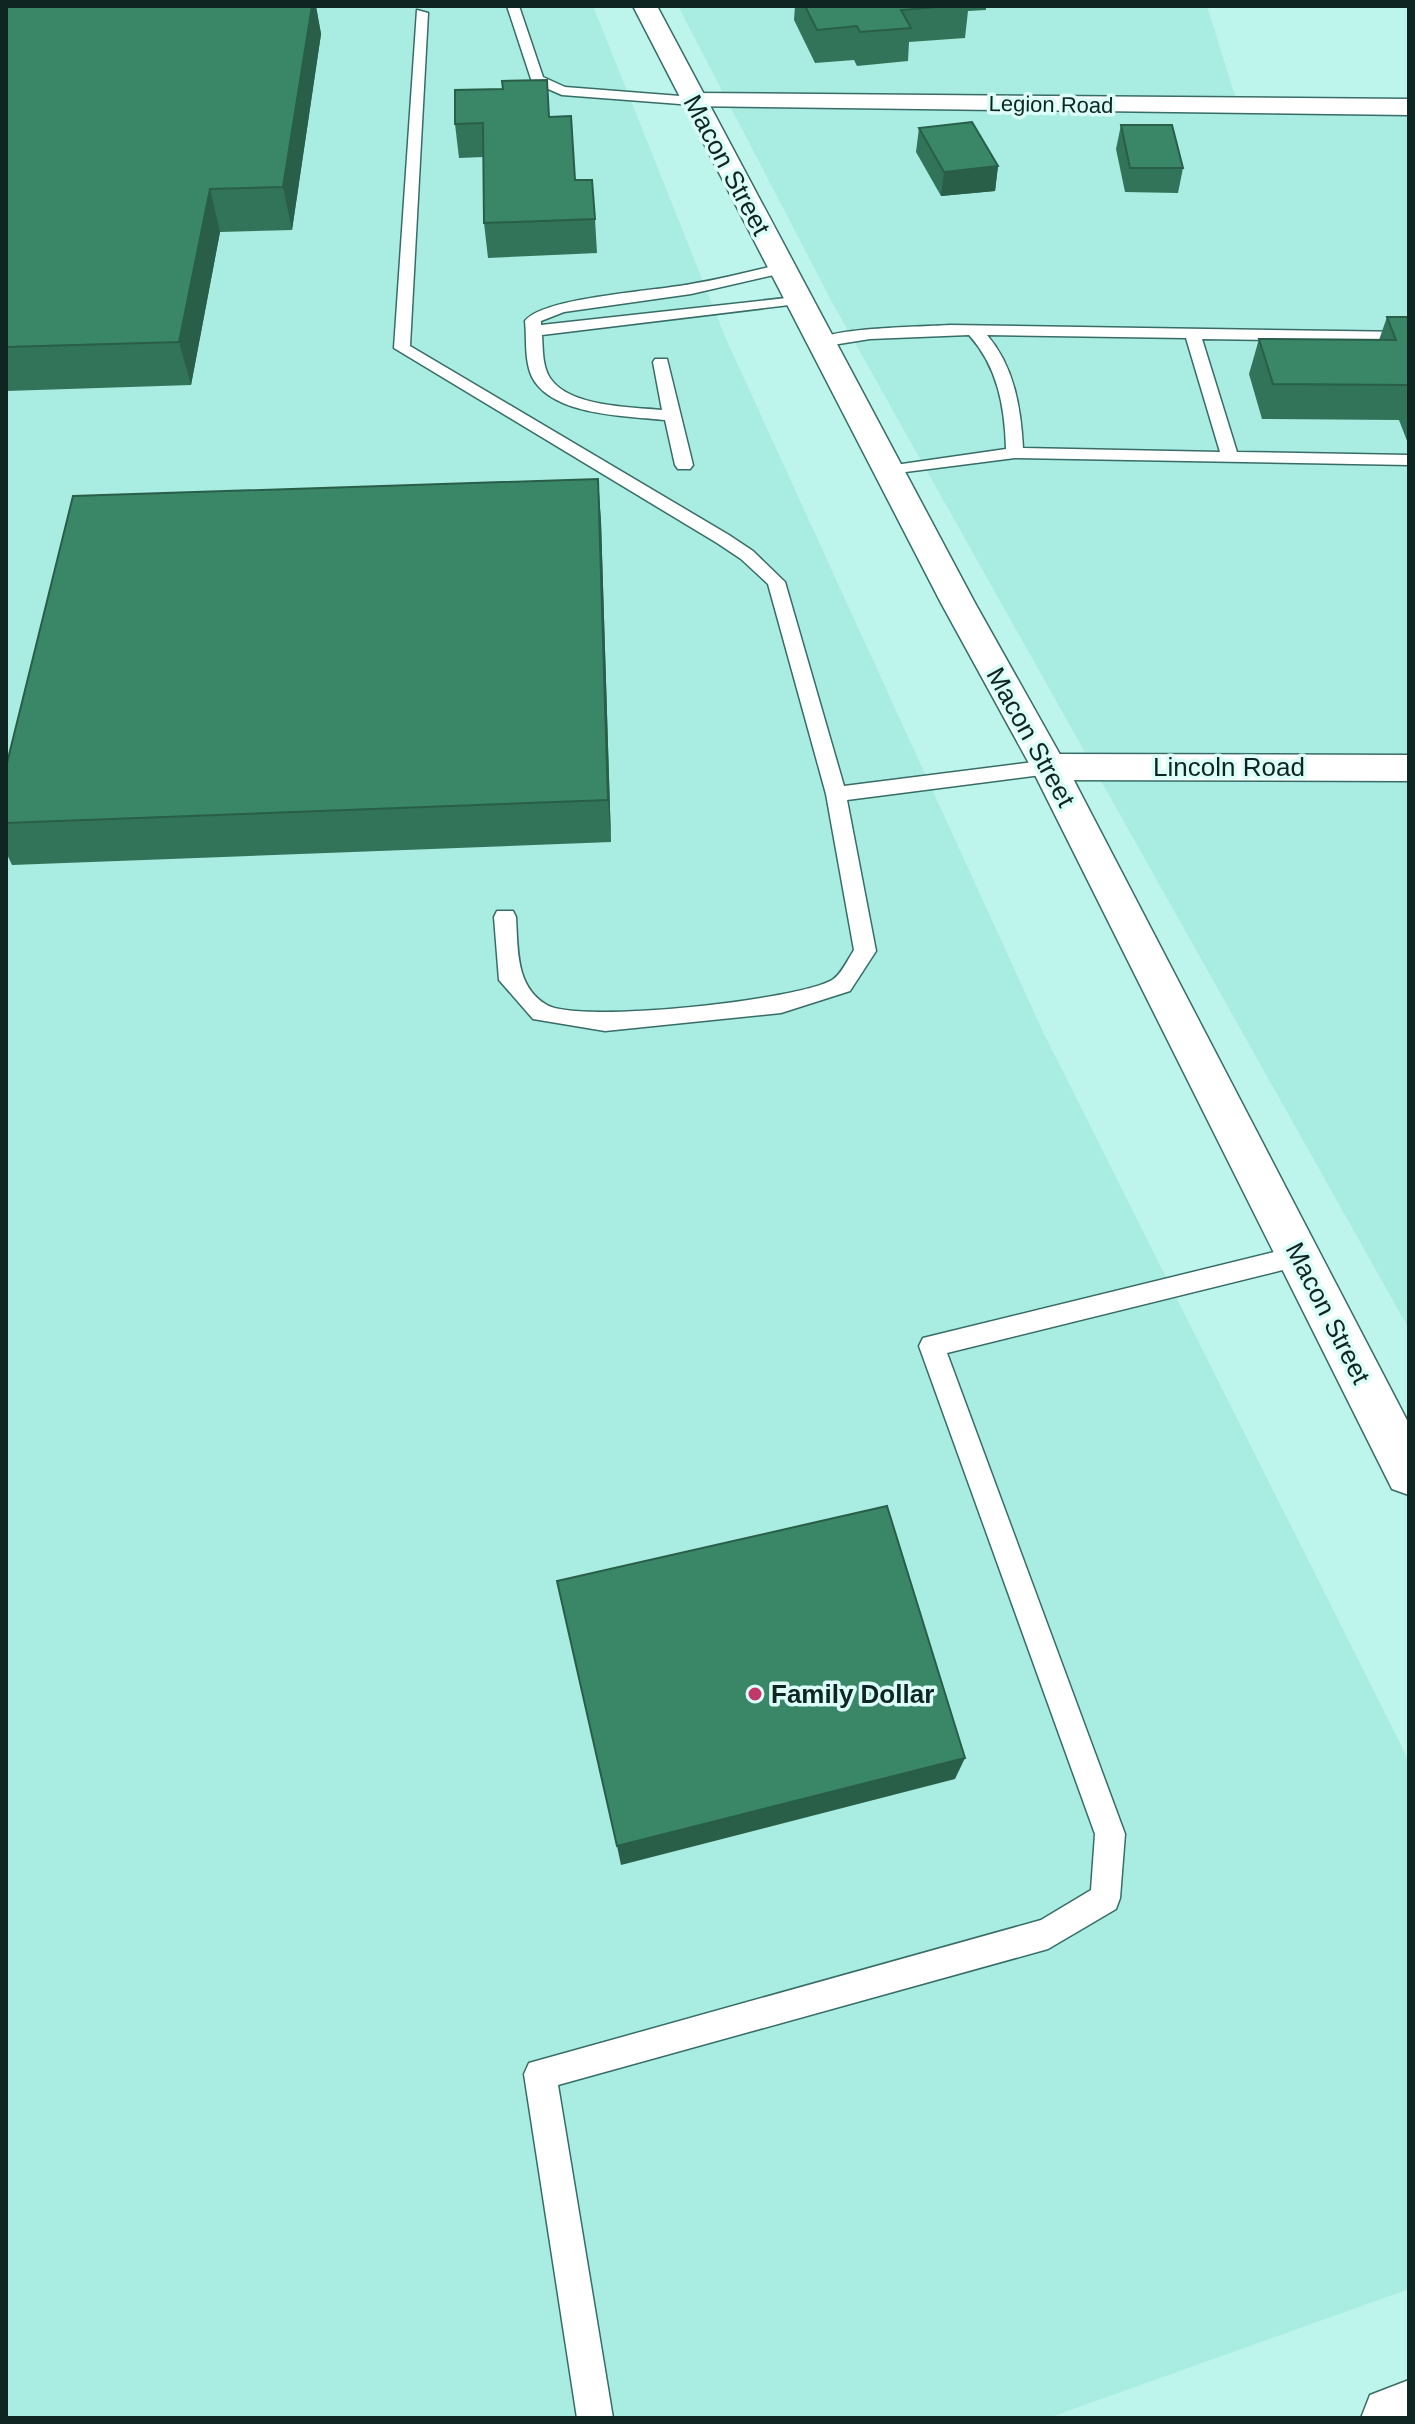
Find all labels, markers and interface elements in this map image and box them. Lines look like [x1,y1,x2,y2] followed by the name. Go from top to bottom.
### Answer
[677,90,777,241] street label: Macon Street
[988,91,1114,118] street label: Legion Road
[980,662,1082,813] street label: Macon Street
[1153,752,1305,782] street label: Lincoln Road
[1280,1237,1377,1389] street label: Macon Street
[771,1679,934,1709] place label: Family Dollar
[746,1685,764,1703] marker: Family Dollar

